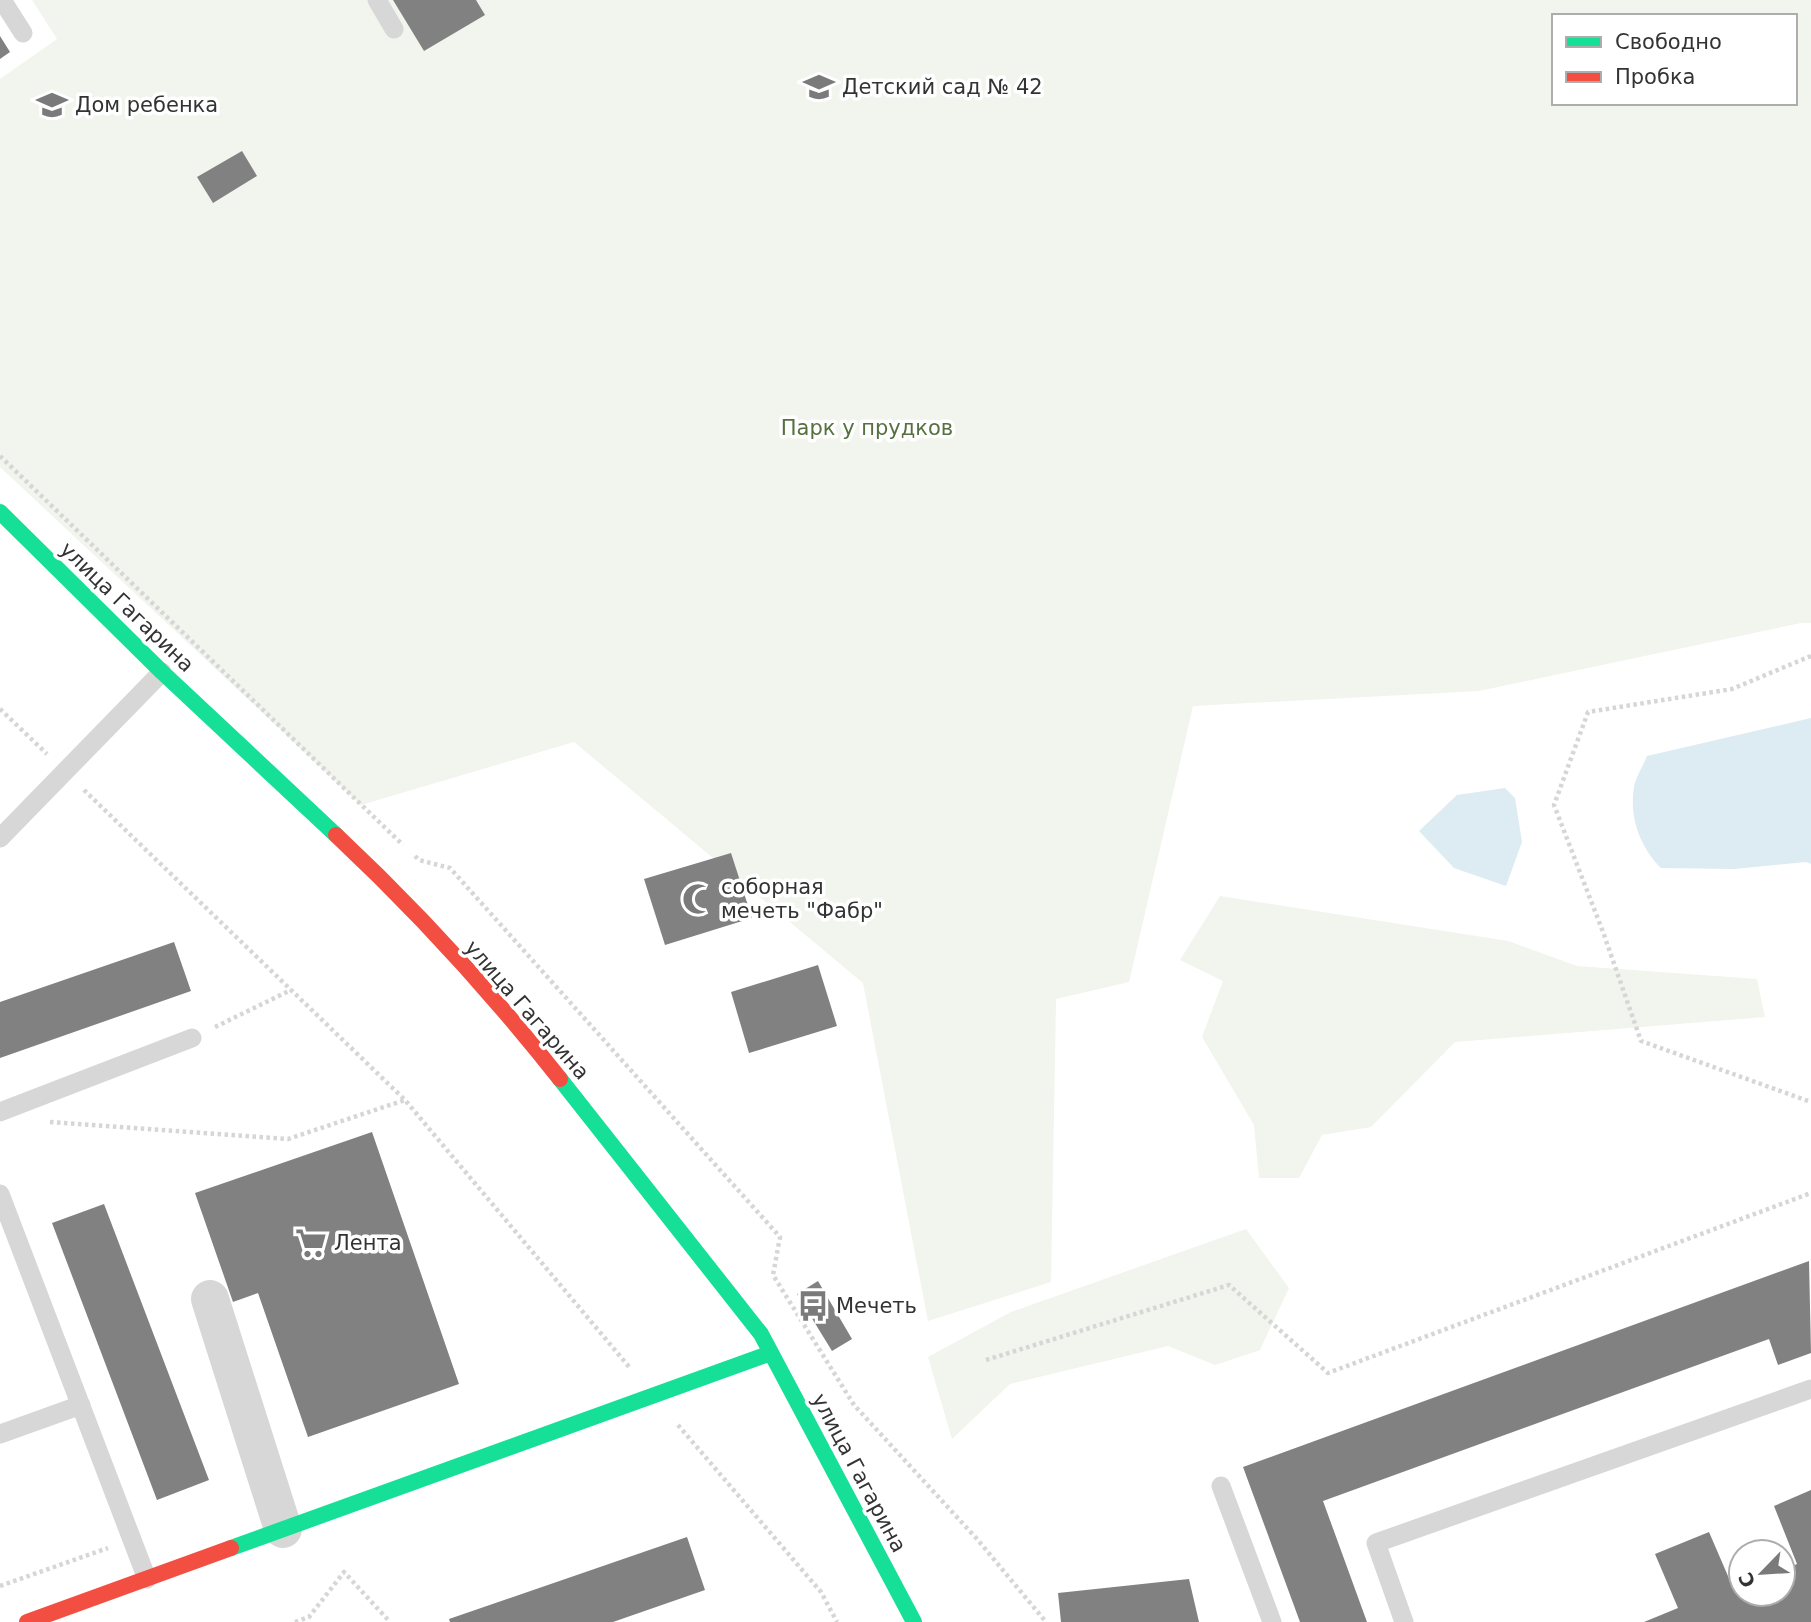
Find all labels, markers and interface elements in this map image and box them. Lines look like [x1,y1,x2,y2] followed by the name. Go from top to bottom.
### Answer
[1552,14,1797,105] legend
[1615,30,1722,54] text: Свободно
[1615,65,1695,89] text: Пробка
[802,70,836,104] school or university icon: Детский сад № 42
[842,75,1043,99] place label: Детский сад № 42
[35,88,69,122] school or university icon: Дом ребенка
[75,93,218,117] place label: Дом ребенка
[781,416,953,440] park label: Парк у прудков
[55,537,199,677] street label: улица Гагарина
[721,875,883,923] place label: соборная мечеть "Фабр"
[681,882,715,916] mosque icon: соборная мечеть "Фабр"
[460,936,594,1084] street label: улица Гагарина
[294,1226,328,1260] supermarket icon: Лента
[334,1231,402,1255] place label: Лента
[796,1289,830,1323] bus stop icon: Мечеть
[836,1294,917,1318] place label: Мечеть
[807,1389,911,1557] street label: улица Гагарина
[1727,1538,1797,1608] north arrow
[1734,1569,1760,1591] text: С

